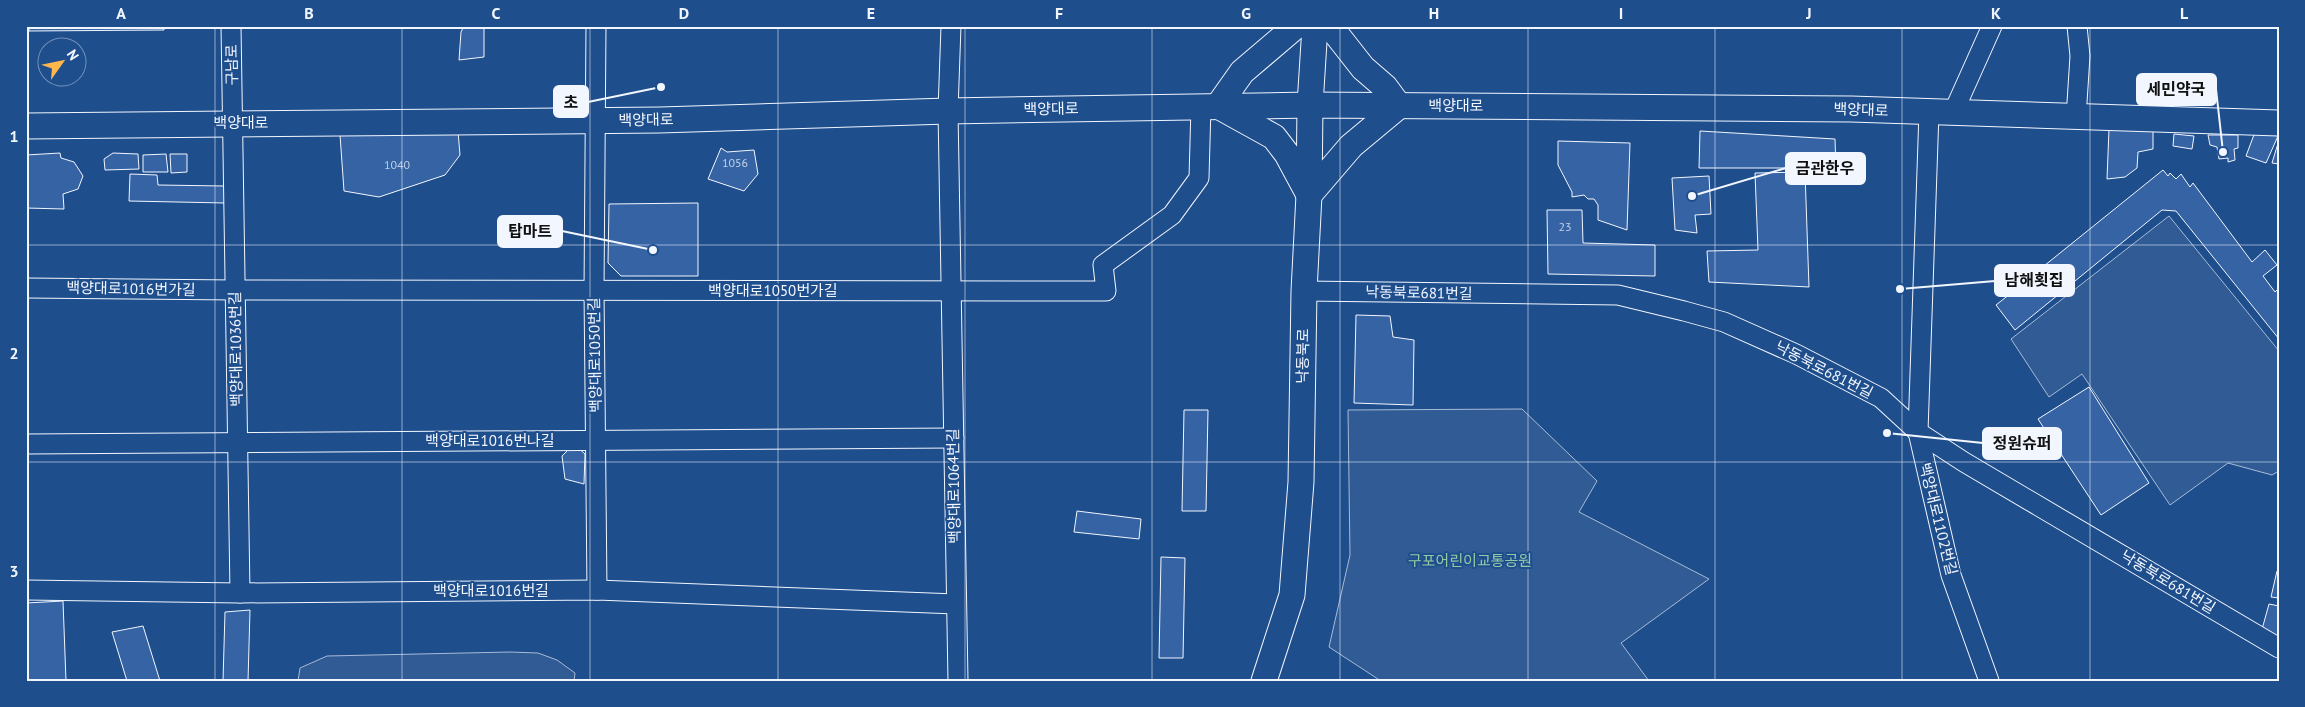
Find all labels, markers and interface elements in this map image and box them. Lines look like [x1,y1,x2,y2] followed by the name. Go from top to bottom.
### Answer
[116,3,126,23] text: A
[304,3,314,23] text: B
[492,3,501,23] text: C
[679,3,689,23] text: D
[867,3,875,23] text: E
[1055,3,1063,23] text: F
[1241,3,1251,23] text: G
[1429,3,1439,23] text: H
[1619,3,1623,23] text: I
[1805,3,1812,23] text: J
[1991,3,2001,23] text: K
[2180,3,2189,23] text: L
[38,38,88,88] north arrow
[222,44,241,86] street label: 구남로
[63,46,83,64] text: N
[2137,74,2216,105] callout: 세민약국
[2147,79,2205,99] text: 세민약국
[554,86,588,117] callout: 초
[564,92,578,112] text: 초
[1428,96,1484,115] street label: 백양대로
[1023,99,1079,118] street label: 백양대로
[1833,99,1889,120] street label: 백양대로
[618,110,674,129] street label: 백양대로
[213,113,269,132] street label: 백양대로
[9,126,19,146] text: 1
[1786,153,1865,184] callout: 금관한우
[722,155,748,170] house number: 1056
[384,157,411,172] house number: 1040
[1796,158,1854,178] text: 금관한우
[498,216,562,247] callout: 탑마트
[1558,219,1572,234] house number: 23
[508,221,552,241] text: 탑마트
[1995,265,2074,296] callout: 남해횟집
[2005,270,2063,290] text: 남해횟집
[66,278,196,299] street label: 백양대로1016번가길
[708,281,838,300] street label: 백양대로1050번가길
[1365,282,1473,303] street label: 낙동북로681번길
[225,291,246,407] street label: 백양대로1036번길
[584,297,605,413] street label: 백양대로1050번길
[1293,328,1312,384] street label: 낙동북로
[1772,337,1876,402] street label: 낙동북로681번길
[9,343,19,363] text: 2
[943,428,964,544] street label: 백양대로1064번길
[1983,428,2061,459] callout: 정원슈퍼
[425,431,555,450] street label: 백양대로1016번나길
[1993,433,2051,453] text: 정원슈퍼
[1915,461,1962,577] street label: 백양대로1102번길
[2117,546,2219,617] street label: 낙동북로681번길
[1408,551,1532,570] park label: 구포어린이교통공원
[9,561,19,581] text: 3
[433,581,549,600] street label: 백양대로1016번길

